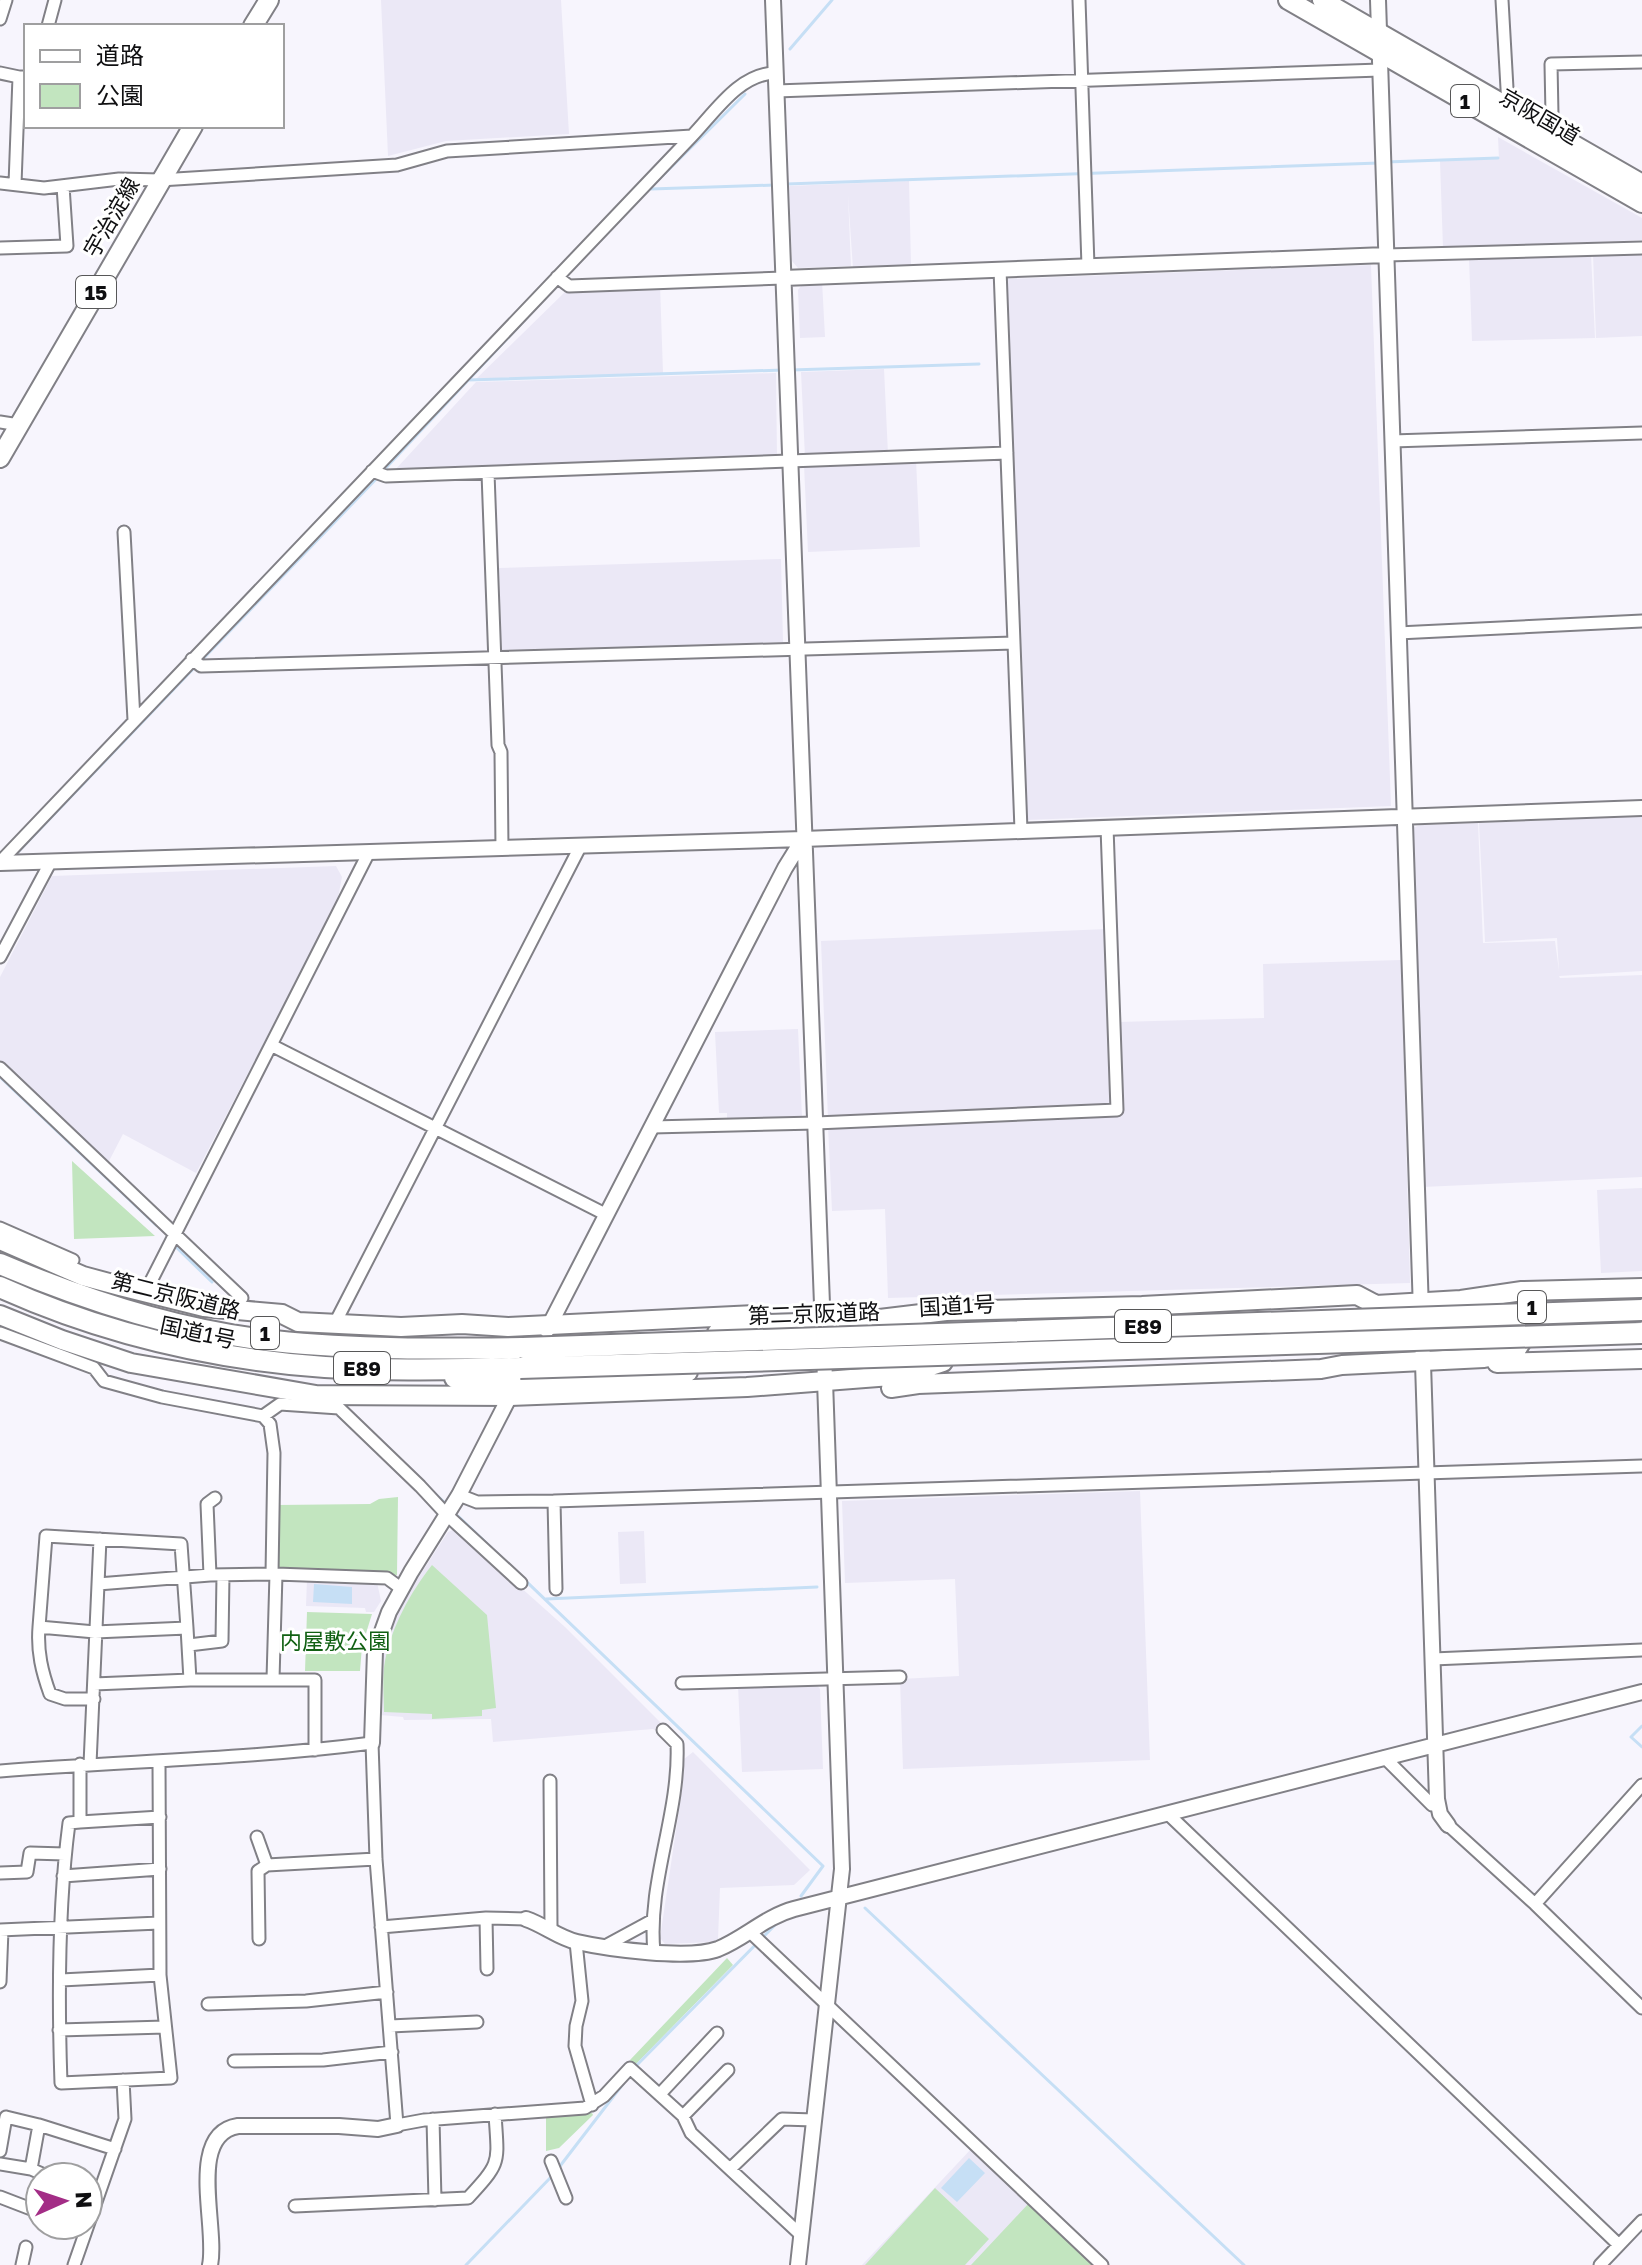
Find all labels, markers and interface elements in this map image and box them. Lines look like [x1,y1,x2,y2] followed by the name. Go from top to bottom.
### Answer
[24,24,284,128] legend
[96,40,144,69] text: 道路
[96,80,144,109] text: 公園
[1495,82,1585,150] street label: 京阪国道
[1451,85,1479,117] road number: 1
[77,172,145,262] street label: 宇治淀線
[76,276,116,308] road number: 15
[109,1266,243,1324] street label: 第二京阪道路
[918,1290,996,1320] street label: 国道1号
[1518,1291,1546,1323] road number: 1
[748,1297,880,1329] street label: 第二京阪道路
[1115,1310,1171,1342] road number: E89
[158,1311,238,1353] street label: 国道1号
[251,1317,279,1349] road number: 1
[334,1352,390,1384] road number: E89
[280,1627,390,1654] park label: 内屋敷公園
[24,2161,104,2241] north arrow
[71,2191,98,2209] text: N

